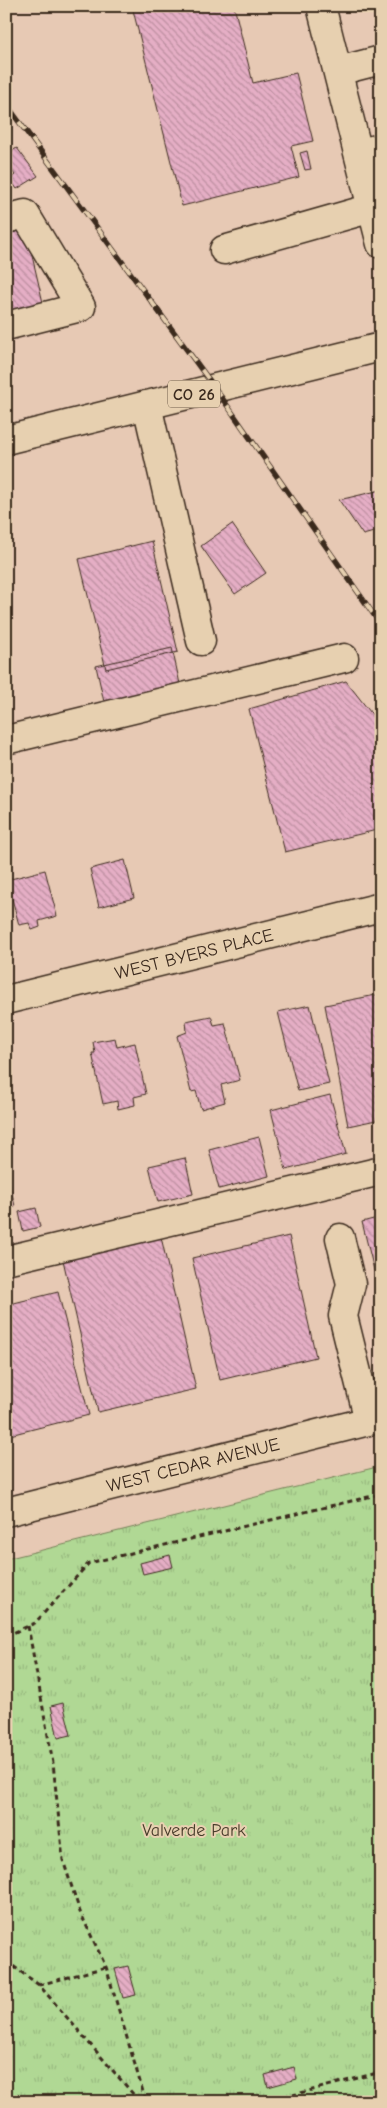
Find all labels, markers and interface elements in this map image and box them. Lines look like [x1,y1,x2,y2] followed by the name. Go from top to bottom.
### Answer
[168,380,220,408] road number: CO 26
[113,925,276,984] street label: WEST BYERS PLACE
[104,1434,282,1497] street label: WEST CEDAR AVENUE
[142,1820,246,1841] park label: Valverde Park

